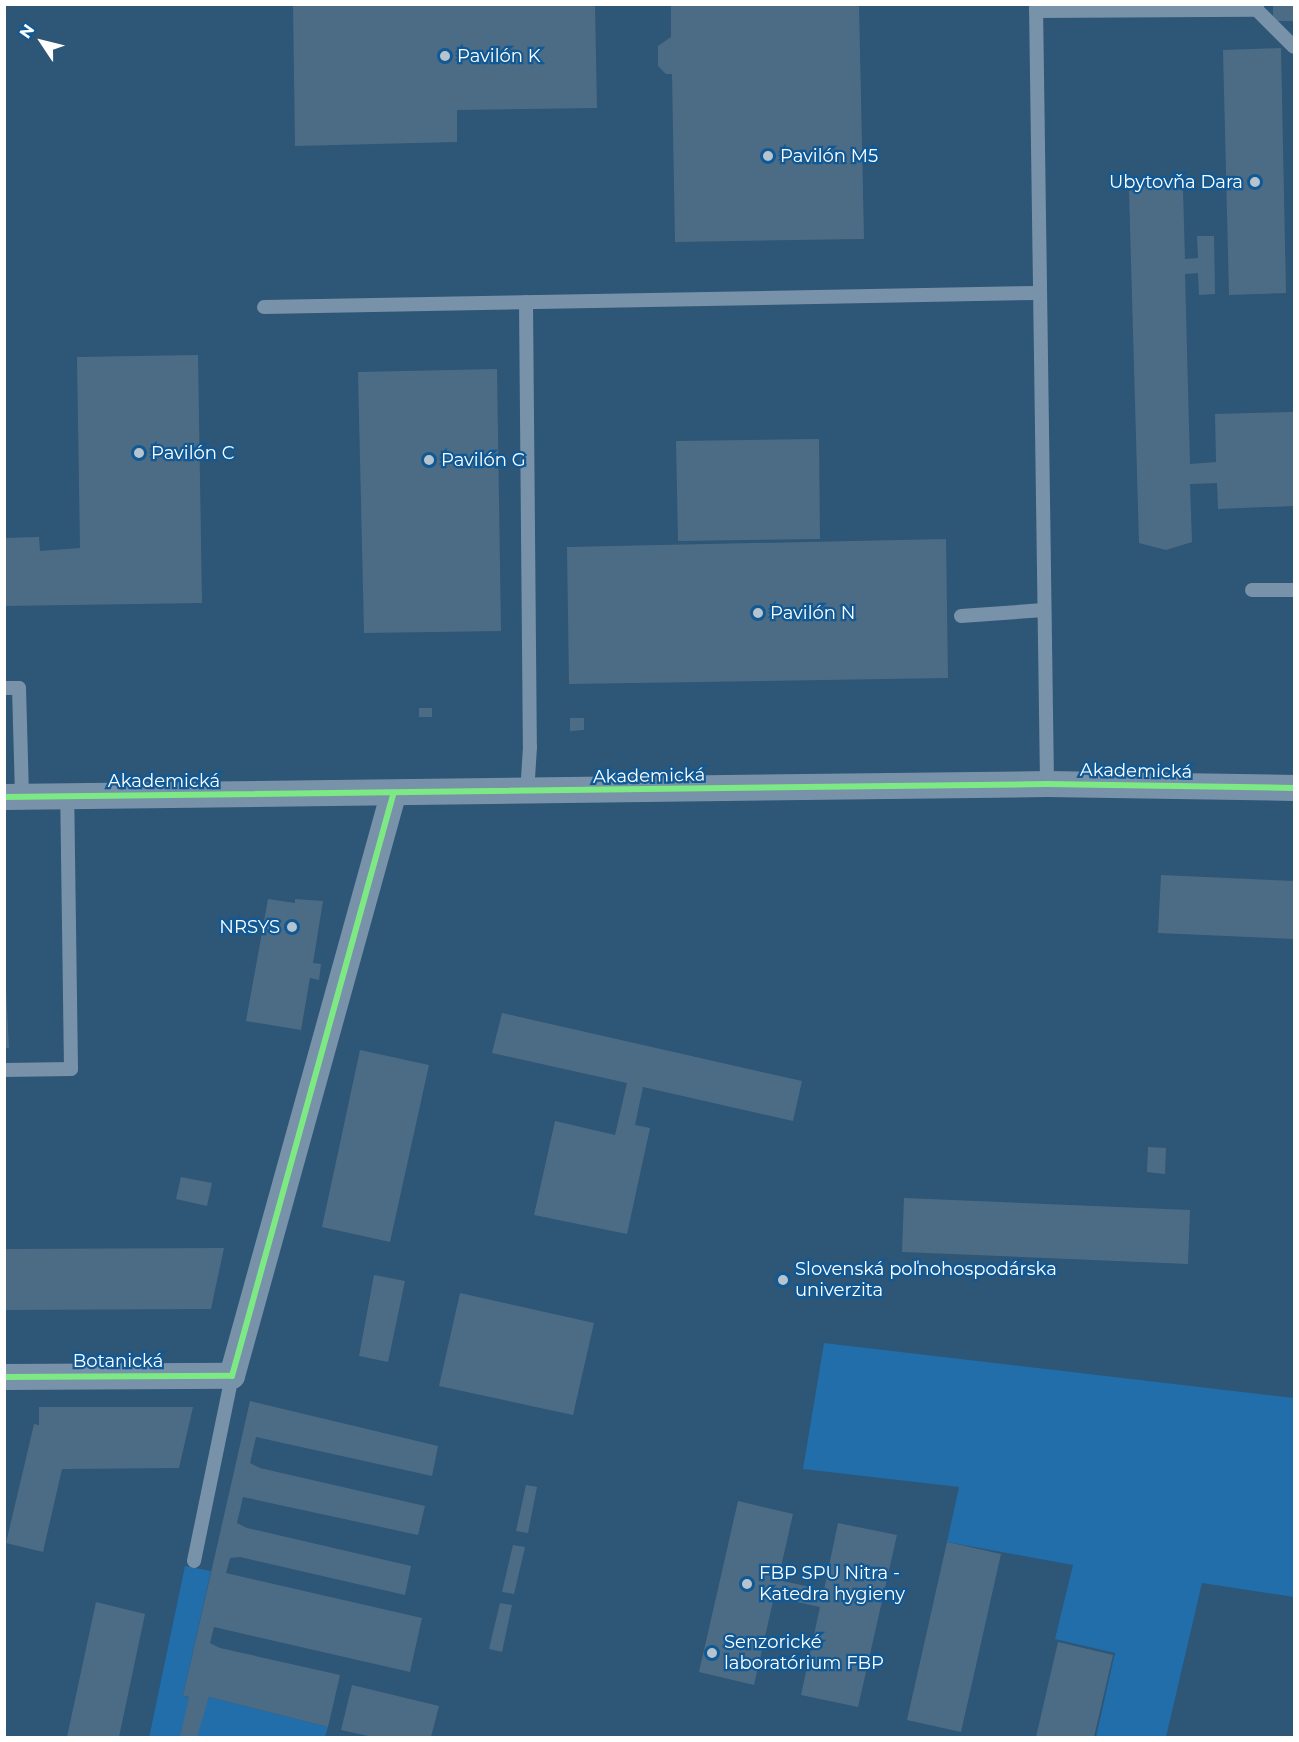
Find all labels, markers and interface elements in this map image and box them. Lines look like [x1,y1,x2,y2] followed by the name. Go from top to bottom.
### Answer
[12,12,72,72] north arrow
[15,21,38,42] text: N
[457,45,541,67] place label: Pavilón K
[438,49,452,63] marker: Pavilón K
[780,145,878,167] place label: Pavilón M5
[761,149,775,163] marker: Pavilón M5
[1109,171,1243,193] place label: Ubytovňa Dara
[1248,175,1262,189] marker: Ubytovňa Dara
[151,442,234,464] place label: Pavilón C
[132,446,146,460] marker: Pavilón C
[441,449,526,471] place label: Pavilón G
[422,453,436,467] marker: Pavilón G
[770,602,855,624] place label: Pavilón N
[751,606,765,620] marker: Pavilón N
[1080,759,1192,783] street label: Akademická
[593,764,705,788] street label: Akademická
[108,770,220,792] street label: Akademická
[219,916,280,938] place label: NRSYS
[285,920,299,934] marker: NRSYS
[795,1259,1057,1302] place label: Slovenská poľnohospodárska univerzita
[776,1273,790,1287] marker: Slovenská poľnohospodárska univerzita
[73,1350,163,1372] street label: Botanická
[759,1563,905,1606] place label: FBP SPU Nitra - Katedra hygieny
[740,1577,754,1591] marker: FBP SPU Nitra - Katedra hygieny
[724,1632,884,1674] place label: Senzorické laboratórium FBP
[705,1646,719,1660] marker: Senzorické laboratórium FBP

